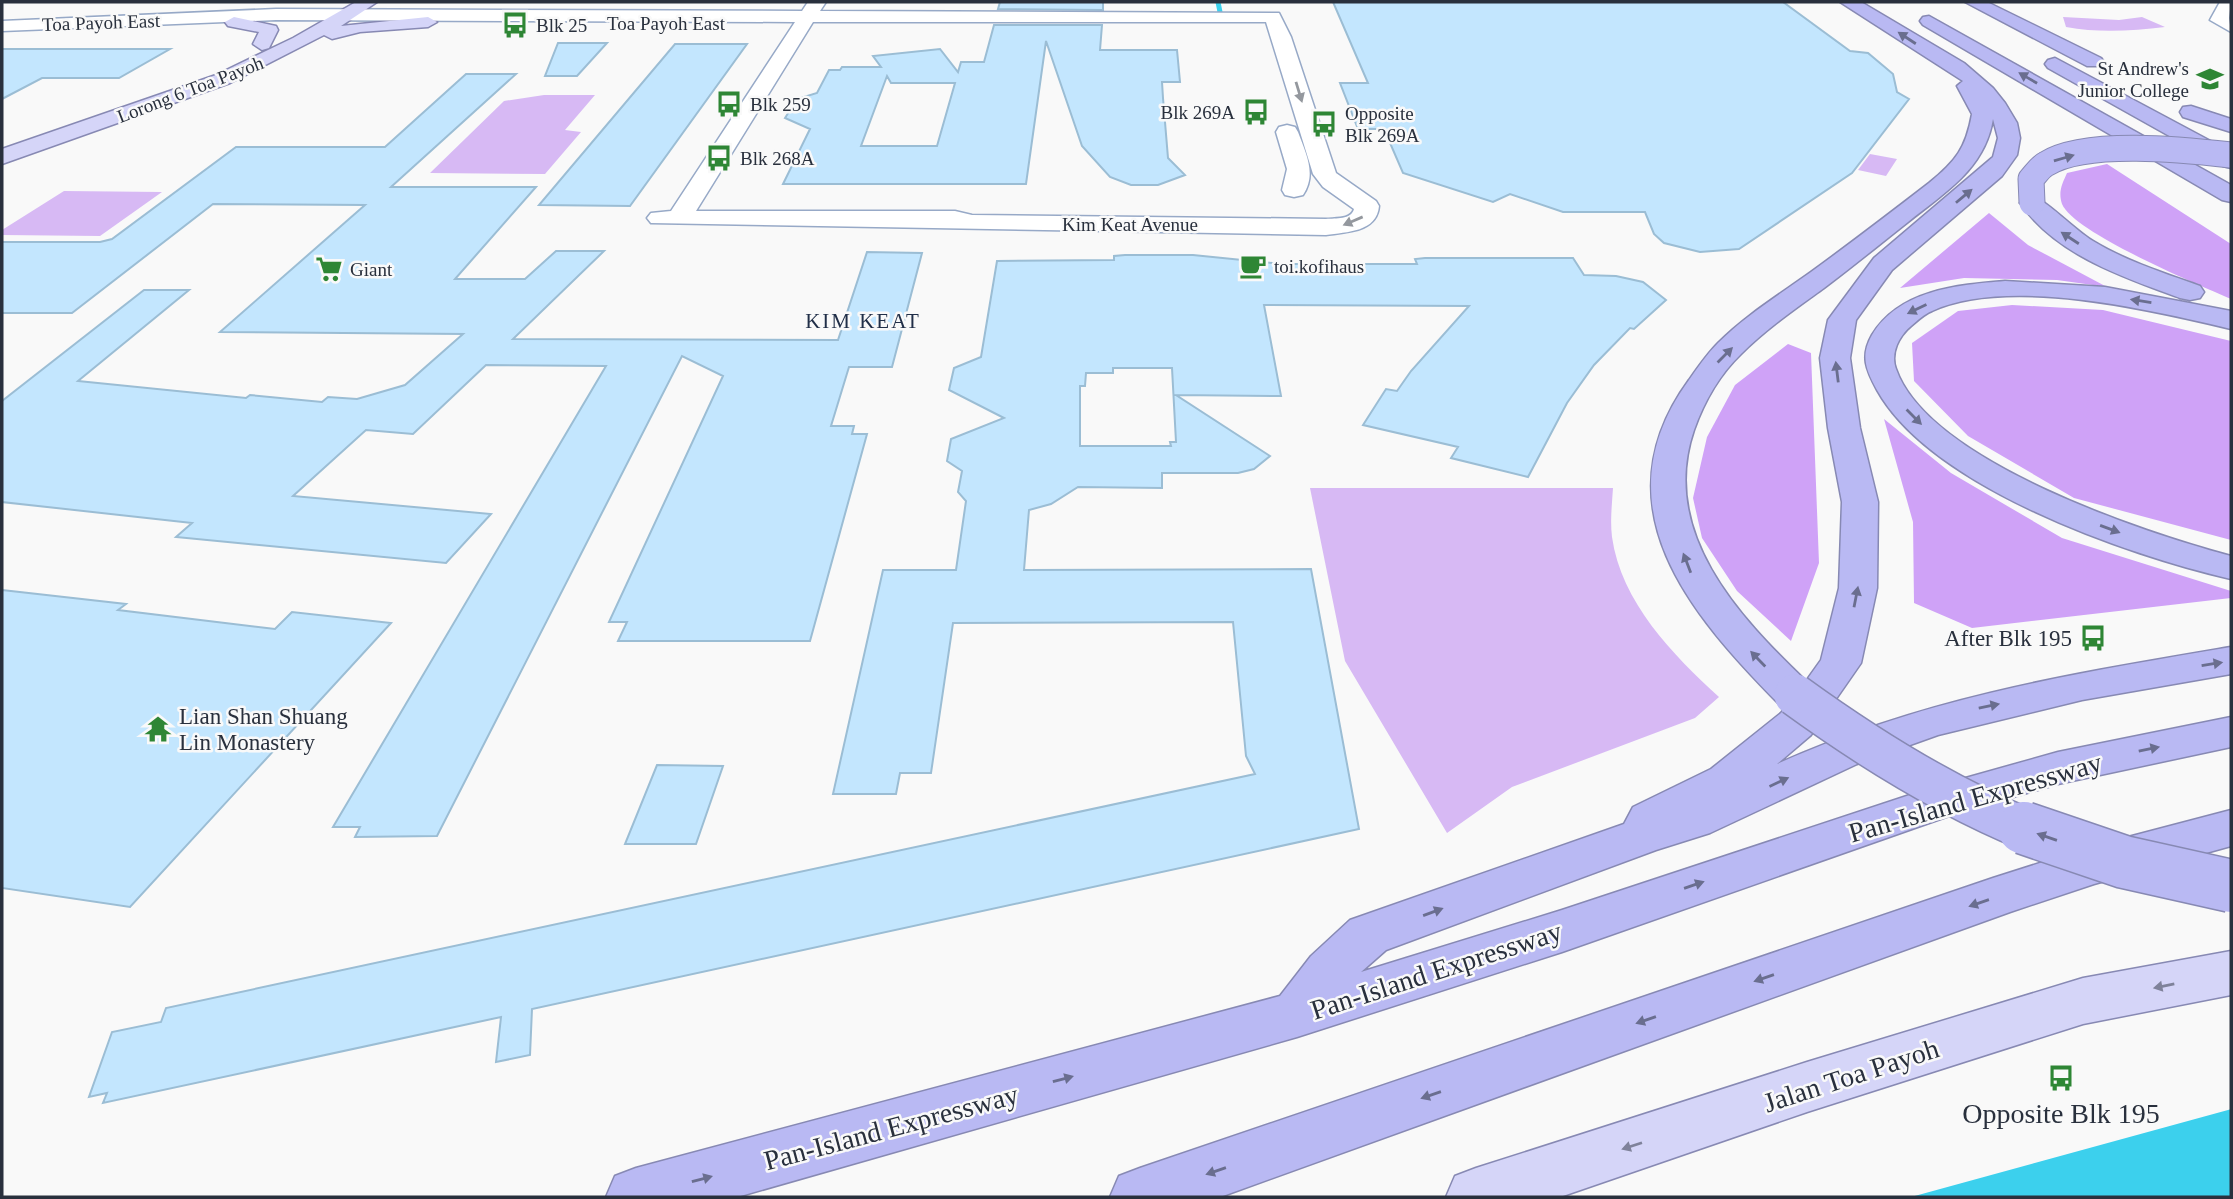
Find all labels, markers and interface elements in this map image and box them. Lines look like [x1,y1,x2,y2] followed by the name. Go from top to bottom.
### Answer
[42,10,161,35] street label: Toa Payoh East
[500,10,530,40] bus stop icon: Blk 25
[607,13,726,34] street label: Toa Payoh East
[536,15,587,36] place label: Blk 25
[1898,31,1917,44] one-way arrow
[114,52,267,127] street label: Lorong 6 Toa Payoh
[2078,58,2189,101] place label: St Andrew's Junior College
[2195,64,2225,94] school or university icon: St Andrew's Junior College
[2019,72,2038,84] one-way arrow
[1294,81,1305,102] one-way arrow
[714,89,744,119] bus stop icon: Blk 259
[750,94,811,115] place label: Blk 259
[1241,97,1271,127] bus stop icon: Blk 269A
[1161,102,1235,123] place label: Blk 269A
[1345,103,1420,146] place label: Opposite Blk 269A
[1309,109,1339,139] bus stop icon: Opposite Blk 269A
[704,143,734,173] bus stop icon: Blk 268A
[740,148,815,169] place label: Blk 268A
[2053,152,2075,163] one-way arrow
[1955,188,1973,204] one-way arrow
[1062,214,1198,235] street label: Kim Keat Avenue
[1343,215,1363,227] one-way arrow
[2061,232,2080,245] one-way arrow
[1238,251,1268,281] cafe icon: toi.kofihaus
[314,254,344,284] supermarket icon: Giant
[1274,256,1364,277] place label: toi.kofihaus
[350,259,393,280] place label: Giant
[2129,295,2151,306] one-way arrow
[1907,303,1927,314] one-way arrow
[805,309,921,333] district label: KIM KEAT
[1716,347,1733,364] one-way arrow
[1831,360,1842,382] one-way arrow
[1905,408,1922,424] one-way arrow
[2099,524,2120,535] one-way arrow
[1682,553,1693,574] one-way arrow
[1851,586,1862,608] one-way arrow
[2078,623,2108,653] bus stop icon: After Blk 195
[1944,626,2072,651] place label: After Blk 195
[1750,651,1766,667] one-way arrow
[2201,658,2223,669] one-way arrow
[1978,700,2000,711] one-way arrow
[179,704,348,755] place label: Lian Shan Shuang Lin Monastery
[143,714,173,744] temple icon: Lian Shan Shuang Lin Monastery
[2138,743,2160,754] one-way arrow
[1845,746,2105,848] street label: Pan-Island Expressway
[1768,776,1789,787] one-way arrow
[2037,831,2058,842] one-way arrow
[1684,879,1705,890] one-way arrow
[1968,898,1989,909] one-way arrow
[1422,906,1443,917] one-way arrow
[1307,915,1566,1026] street label: Pan-Island Expressway
[1754,973,1775,984] one-way arrow
[2153,980,2175,991] one-way arrow
[1635,1015,1656,1026] one-way arrow
[1760,1033,1943,1118] street label: Jalan Toa Payoh
[2046,1063,2076,1093] bus stop icon: Opposite Blk 195
[1052,1073,1074,1084] one-way arrow
[761,1079,1022,1176] street label: Pan-Island Expressway
[1420,1090,1441,1101] one-way arrow
[1962,1098,2160,1129] place label: Opposite Blk 195
[1622,1142,1643,1152] one-way arrow
[1206,1166,1227,1177] one-way arrow
[691,1173,713,1184] one-way arrow

